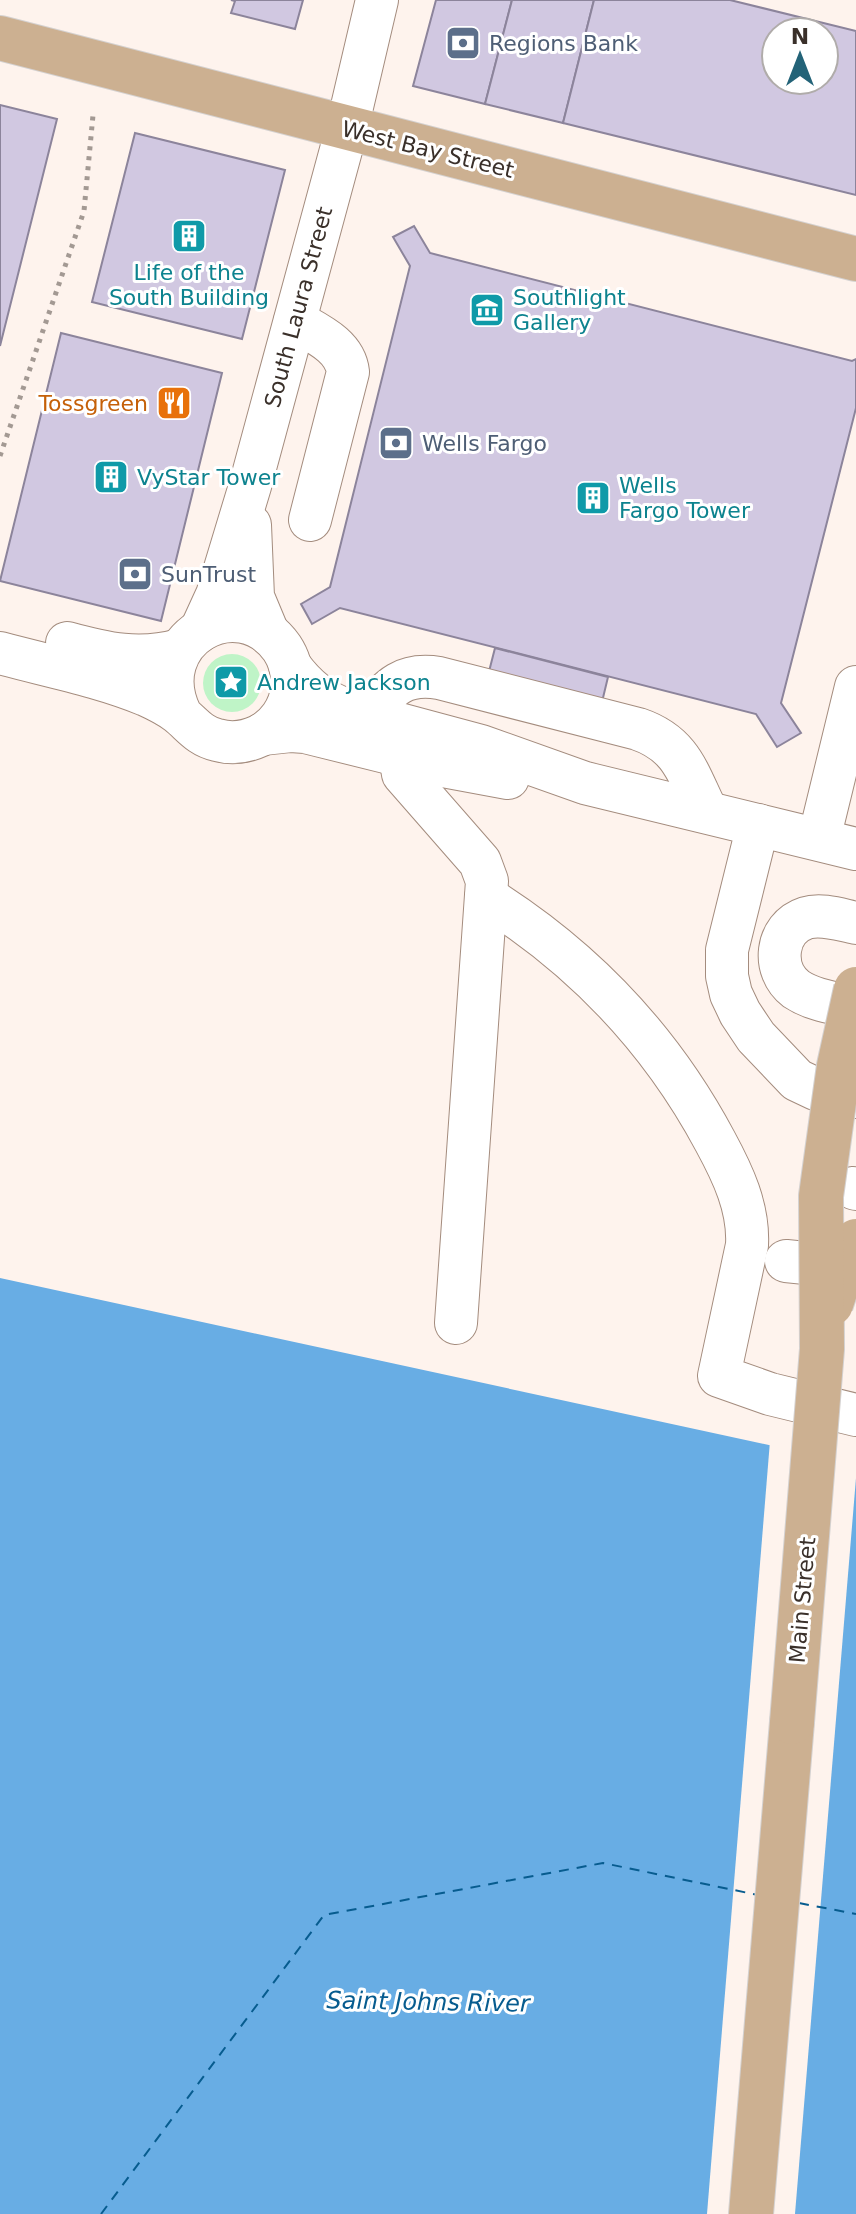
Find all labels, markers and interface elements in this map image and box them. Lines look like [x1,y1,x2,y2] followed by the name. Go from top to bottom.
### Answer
[760,16,840,96] north arrow
[444,24,482,62] bank icon: Regions Bank
[791,24,809,49] text: N
[489,31,638,56] place label: Regions Bank
[339,116,517,183] street label: West Bay Street
[260,204,337,410] street label: South Laura Street
[170,217,208,255] building icon: Life of the South Building
[109,260,269,310] place label: Life of the South Building
[513,285,626,335] place label: Southlight Gallery
[468,291,506,329] museum icon: Southlight Gallery
[155,384,193,422] restaurant icon: Tossgreen
[37,391,148,416] place label: Tossgreen
[377,424,415,462] bank icon: Wells Fargo
[422,431,547,456] place label: Wells Fargo
[92,458,130,496] building icon: VyStar Tower
[137,465,281,490] place label: VyStar Tower
[619,473,751,523] place label: Wells Fargo Tower
[574,479,612,517] building icon: Wells Fargo Tower
[116,555,154,593] bank icon: SunTrust
[161,562,257,587] place label: SunTrust
[212,663,250,701] place icon: Andrew Jackson
[257,670,431,695] place label: Andrew Jackson
[785,1536,820,1664] street label: Main Street
[326,1986,532,2018] water label: Saint Johns River

